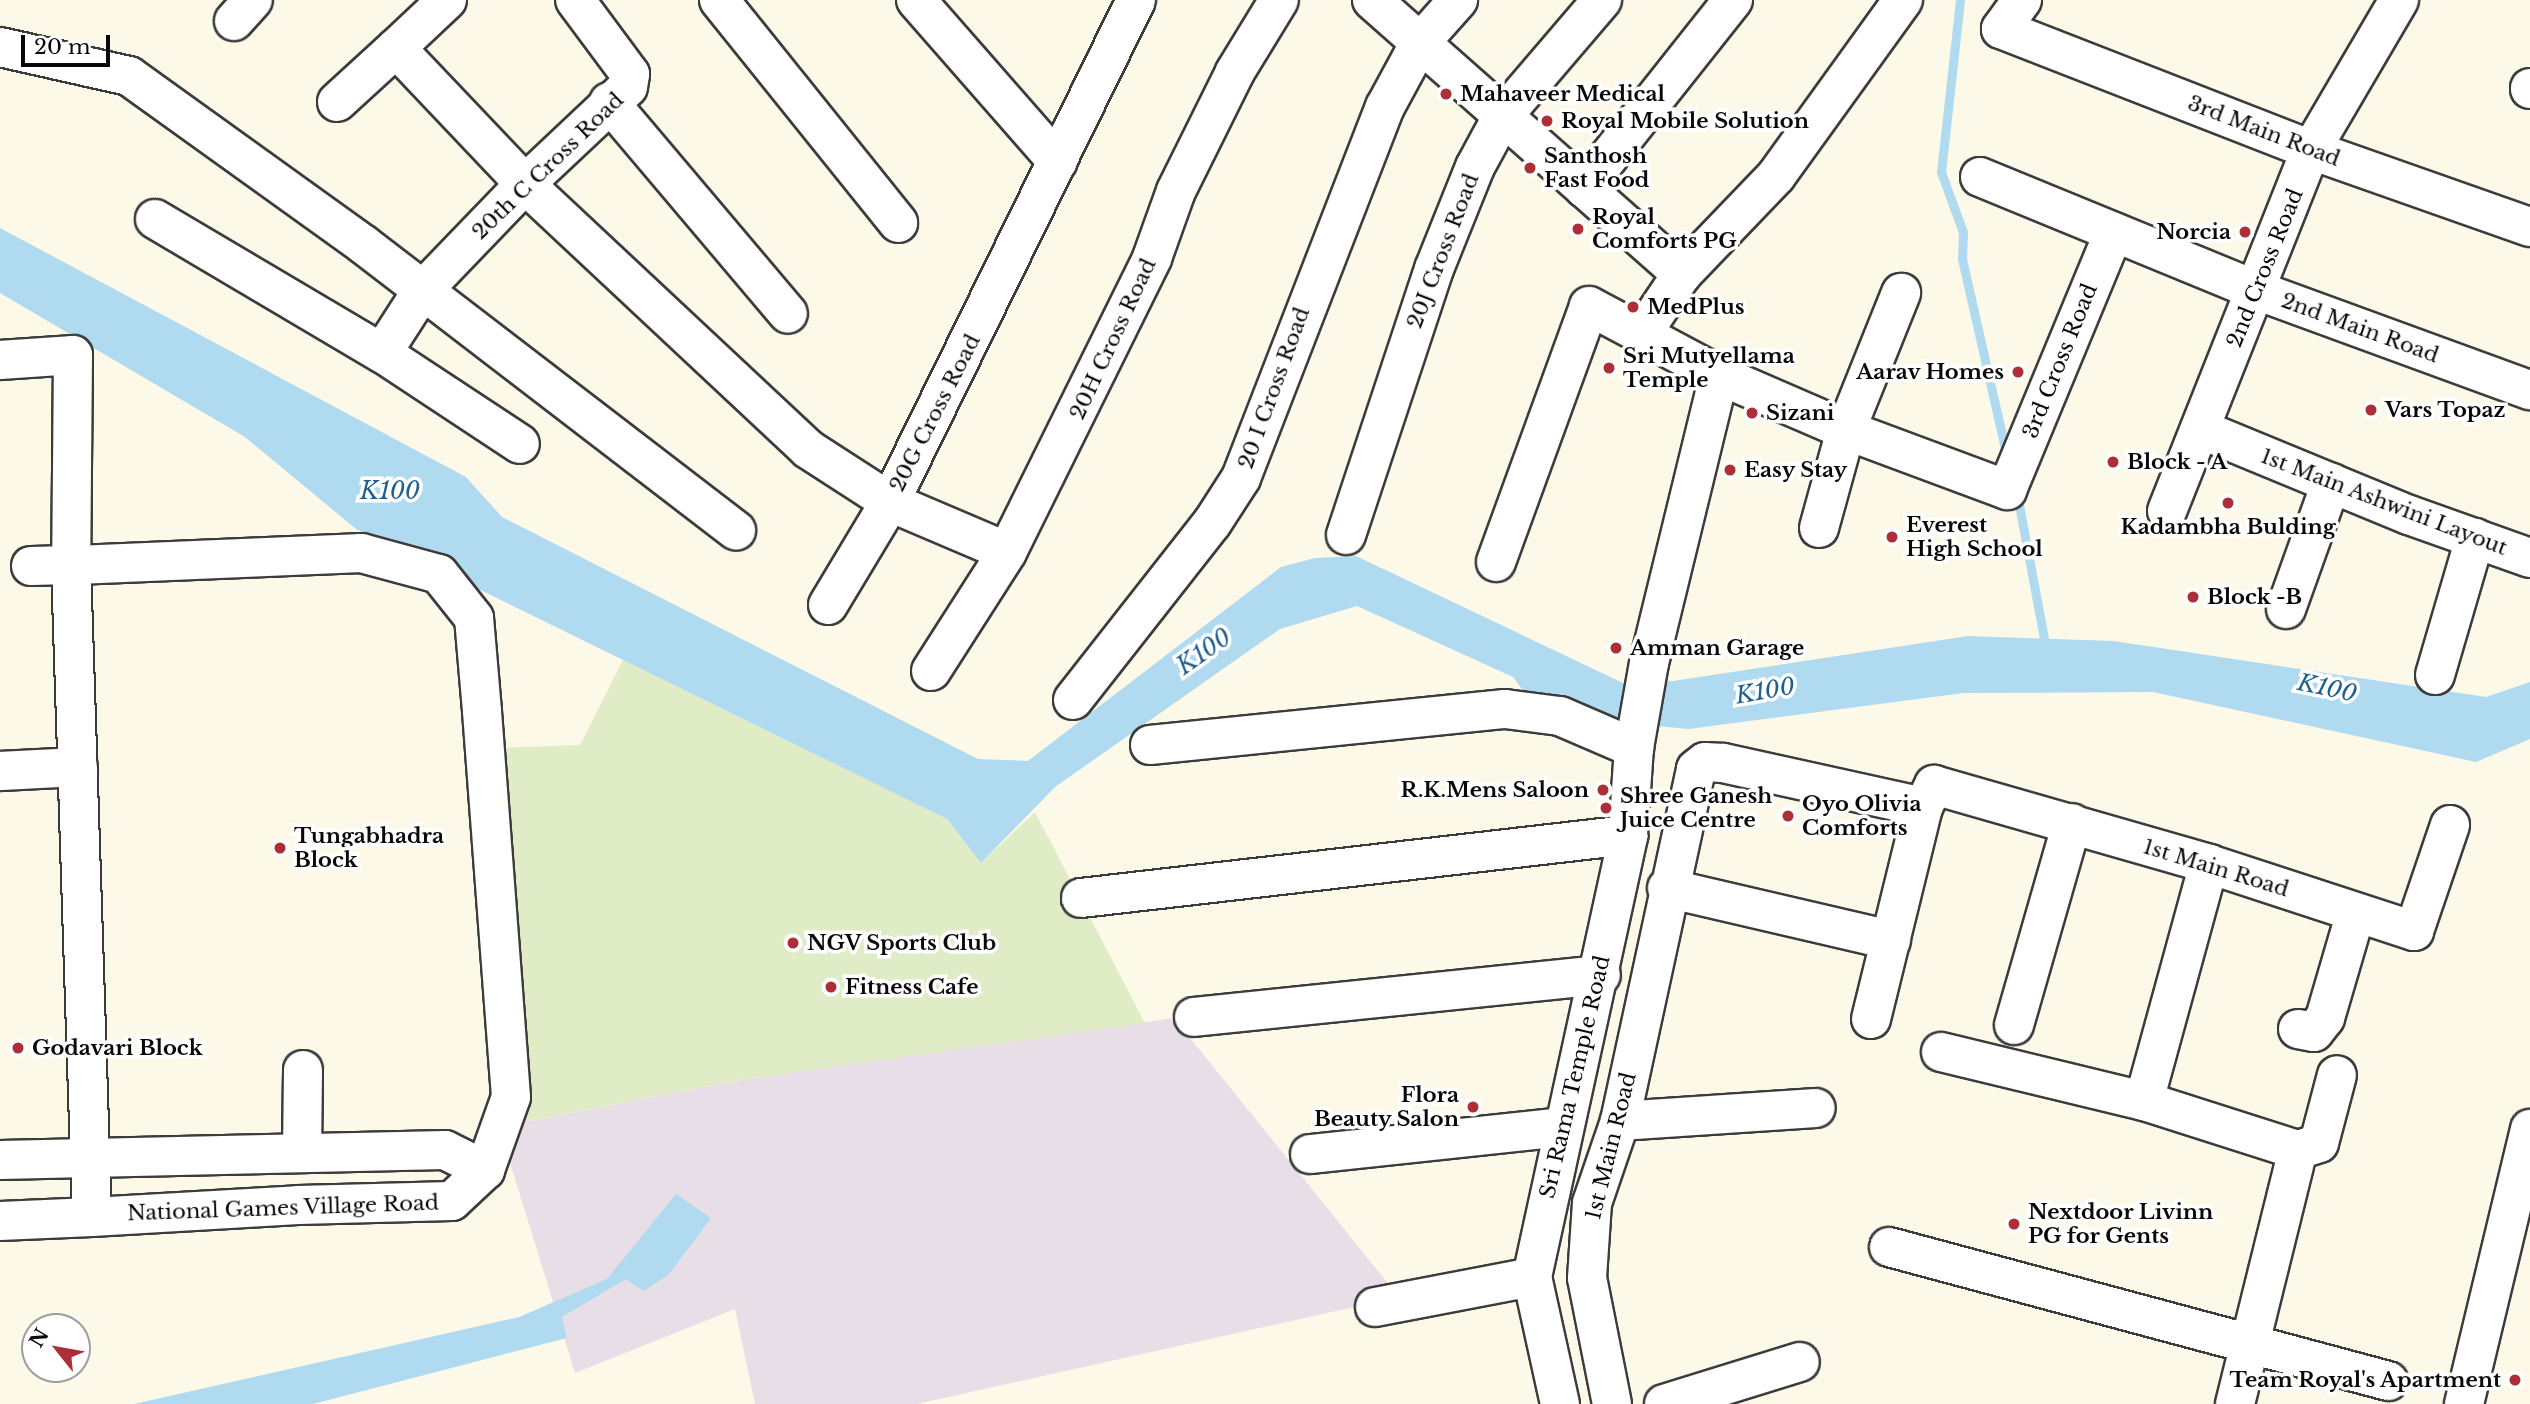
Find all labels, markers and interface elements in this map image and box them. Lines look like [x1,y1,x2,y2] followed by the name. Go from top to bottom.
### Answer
[24,21,114,65] scale bar
[34,34,91,60] text: 20 m
[1460,81,1665,107] place label: Mahaveer Medical
[1438,86,1454,102] marker: Mahaveer Medical
[467,87,629,245] street label: 20th C Cross Road
[2184,90,2344,172] street label: 3rd Main Road
[1561,108,1809,134] place label: Royal Mobile Solution
[1539,113,1555,129] marker: Royal Mobile Solution
[1544,143,1649,193] place label: Santhosh Fast Food
[1522,160,1538,176] marker: Santhosh Fast Food
[1402,170,1484,332] street label: 20J Cross Road
[2222,185,2308,351] street label: 2nd Cross Road
[1592,204,1737,254] place label: Royal Comforts PG
[2156,219,2231,245] place label: Norcia
[1570,221,1586,237] marker: Royal Comforts PG
[2237,224,2253,240] marker: Norcia
[1065,255,1161,423] street label: 20H Cross Road
[2018,280,2102,442] street label: 3rd Cross Road
[2278,288,2442,368] street label: 2nd Main Road
[1647,294,1745,320] place label: MedPlus
[1625,299,1641,315] marker: MedPlus
[1233,304,1315,472] street label: 20 I Cross Road
[884,330,986,496] street label: 20G Cross Road
[1623,343,1795,393] place label: Sri Mutyellama Temple
[1856,359,2004,385] place label: Aarav Homes
[1601,360,1617,376] marker: Sri Mutyellama Temple
[2010,364,2026,380] marker: Aarav Homes
[2385,397,2506,423] place label: Vars Topaz
[1766,400,1834,426] place label: Sizani
[2363,402,2379,418] marker: Vars Topaz
[1744,405,1760,421] marker: Sizani
[2257,443,2511,561] street label: 1st Main Ashwini Layout
[2127,449,2228,475] place label: Block - A
[2105,454,2121,470] marker: Block - A
[1744,457,1848,483] place label: Easy Stay
[1722,462,1738,478] marker: Easy Stay
[360,477,420,505] water label: K100
[2220,495,2236,511] marker: Kadambha Bulding
[1906,512,2043,562] place label: Everest High School
[2120,514,2336,540] place label: Kadambha Bulding
[1884,529,1900,545] marker: Everest High School
[2207,584,2302,610] place label: Block -B
[2185,589,2201,605] marker: Block -B
[1172,624,1236,680] water label: K100
[1630,635,1804,661] place label: Amman Garage
[1608,640,1624,656] marker: Amman Garage
[2295,668,2359,708] water label: K100
[1733,672,1797,710] water label: K100
[1401,777,1589,803] place label: R.K.Mens Saloon
[1595,782,1611,798] marker: R.K.Mens Saloon
[1620,783,1772,833] place label: Shree Ganesh Juice Centre
[1802,791,1922,841] place label: Oyo Olivia Comforts
[1598,800,1614,816] marker: Shree Ganesh Juice Centre
[1780,808,1796,824] marker: Oyo Olivia Comforts
[294,823,444,873] place label: Tungabhadra Block
[2140,834,2292,902] street label: 1st Main Road
[272,840,288,856] marker: Tungabhadra Block
[807,930,997,956] place label: NGV Sports Club
[785,935,801,951] marker: NGV Sports Club
[1535,953,1615,1201] street label: Sri Rama Temple Road
[845,974,978,1000] place label: Fitness Cafe
[823,979,839,995] marker: Fitness Cafe
[32,1035,203,1061] place label: Godavari Block
[10,1040,26,1056] marker: Godavari Block
[1581,1070,1641,1222] street label: 1st Main Road
[1313,1082,1459,1132] place label: Flora Beauty Salon
[1465,1099,1481,1115] marker: Flora Beauty Salon
[126,1190,440,1226] street label: National Games Village Road
[2028,1199,2214,1249] place label: Nextdoor Livinn PG for Gents
[2006,1216,2022,1232] marker: Nextdoor Livinn PG for Gents
[21,1313,91,1383] north arrow
[25,1324,54,1352] text: N
[2229,1367,2501,1393] place label: Team Royal's Apartment
[2507,1372,2523,1388] marker: Team Royal's Apartment

